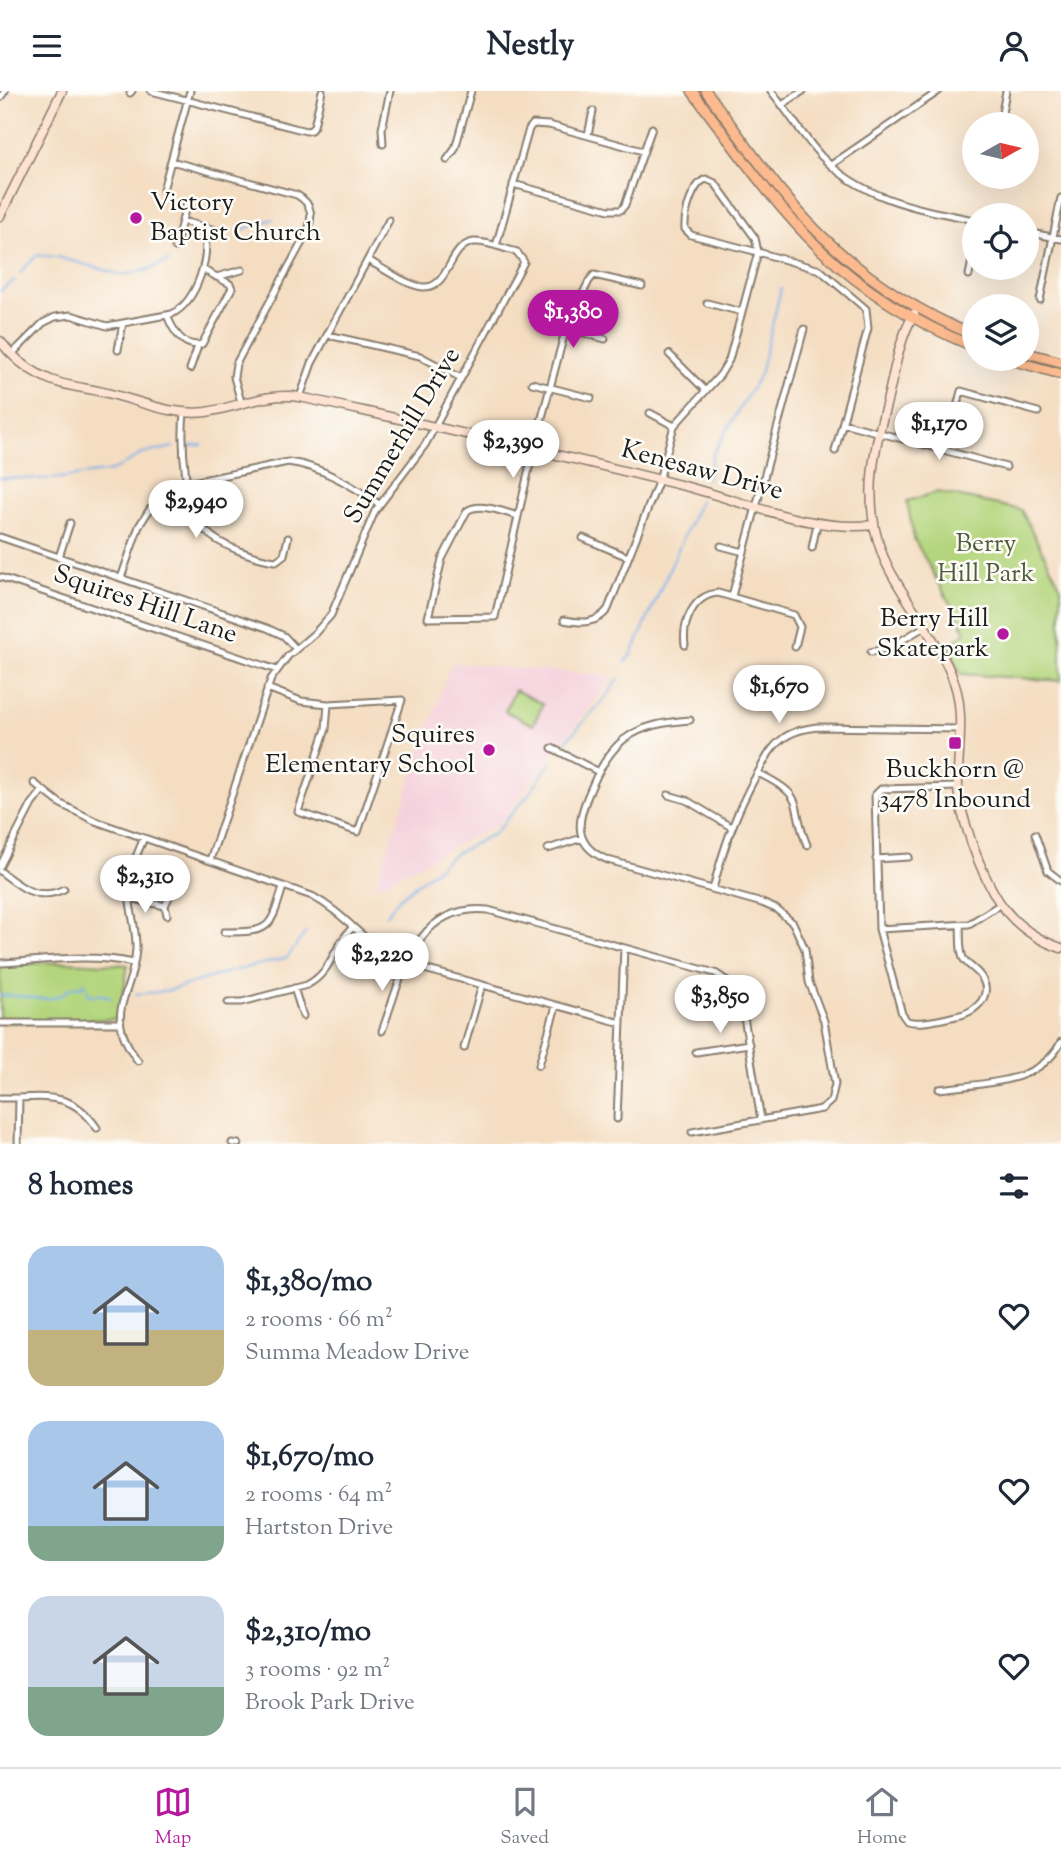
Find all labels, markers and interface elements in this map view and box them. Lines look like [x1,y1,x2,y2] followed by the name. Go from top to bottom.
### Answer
[486,23,575,69] text: Nestly
[28,27,66,65] icon: menu
[995,27,1033,65] icon: person
[962,112,1040,189] north arrow
[962,112,1039,371] map controls
[150,185,321,252] place label: Victory Baptist Church
[962,203,1039,280] button: locate
[128,210,144,226] marker: Victory Baptist Church
[516,291,630,350] pin: $1,380
[962,294,1039,371] button: layers
[544,296,602,329] text: $1,380
[336,341,470,531] street label: Summerhill Drive
[882,403,996,462] pin: $1,170
[911,408,967,441] text: $1,170
[456,421,570,480] pin: $2,390
[482,426,544,459] text: $2,390
[617,432,787,510] street label: Kenesaw Drive
[139,481,253,540] pin: $2,940
[164,486,228,519] text: $2,940
[937,526,1035,593] park label: Berry Hill Park
[48,556,242,654] street label: Squires Hill Lane
[877,601,989,668] place label: Berry Hill Skatepark
[995,626,1011,642] marker: Berry Hill Skatepark
[722,665,836,725] pin: $1,670
[749,671,809,704] text: $1,670
[265,717,475,784] place label: Squires Elementary School
[947,735,963,751] marker: Buckhorn @ 3478 Inbound
[481,742,497,758] marker: Squires Elementary School
[879,752,1031,819] place label: Buckhorn @ 3478 Inbound
[88,855,202,915] pin: $2,310
[116,861,174,894] text: $2,310
[325,933,439,993] pin: $2,220
[351,939,413,972] text: $2,220
[663,975,777,1035] pin: $3,850
[691,981,749,1014] text: $3,850
[28,1165,133,1208] text: 8 homes
[995,1167,1033,1205] icon: filters
[245,1261,372,1304] text: $1,380/mo
[84,1274,168,1358] icon: home
[995,1297,1033,1335] icon: heart
[245,1304,393,1337] text: 2 rooms · 66 m²
[245,1337,469,1370] text: Summa Meadow Drive
[245,1436,374,1479] text: $1,670/mo
[84,1449,168,1533] icon: home
[995,1472,1033,1510] icon: heart
[245,1479,392,1512] text: 2 rooms · 64 m²
[245,1512,393,1545] text: Hartston Drive
[245,1611,371,1654] text: $2,310/mo
[84,1624,168,1708] icon: home
[995,1647,1033,1685] icon: heart
[245,1654,390,1687] text: 3 rooms · 92 m²
[245,1687,415,1720] text: Brook Park Drive
[154,1783,192,1852] tab: Map
[500,1783,549,1852] tab: Saved
[857,1783,907,1852] tab: Home

